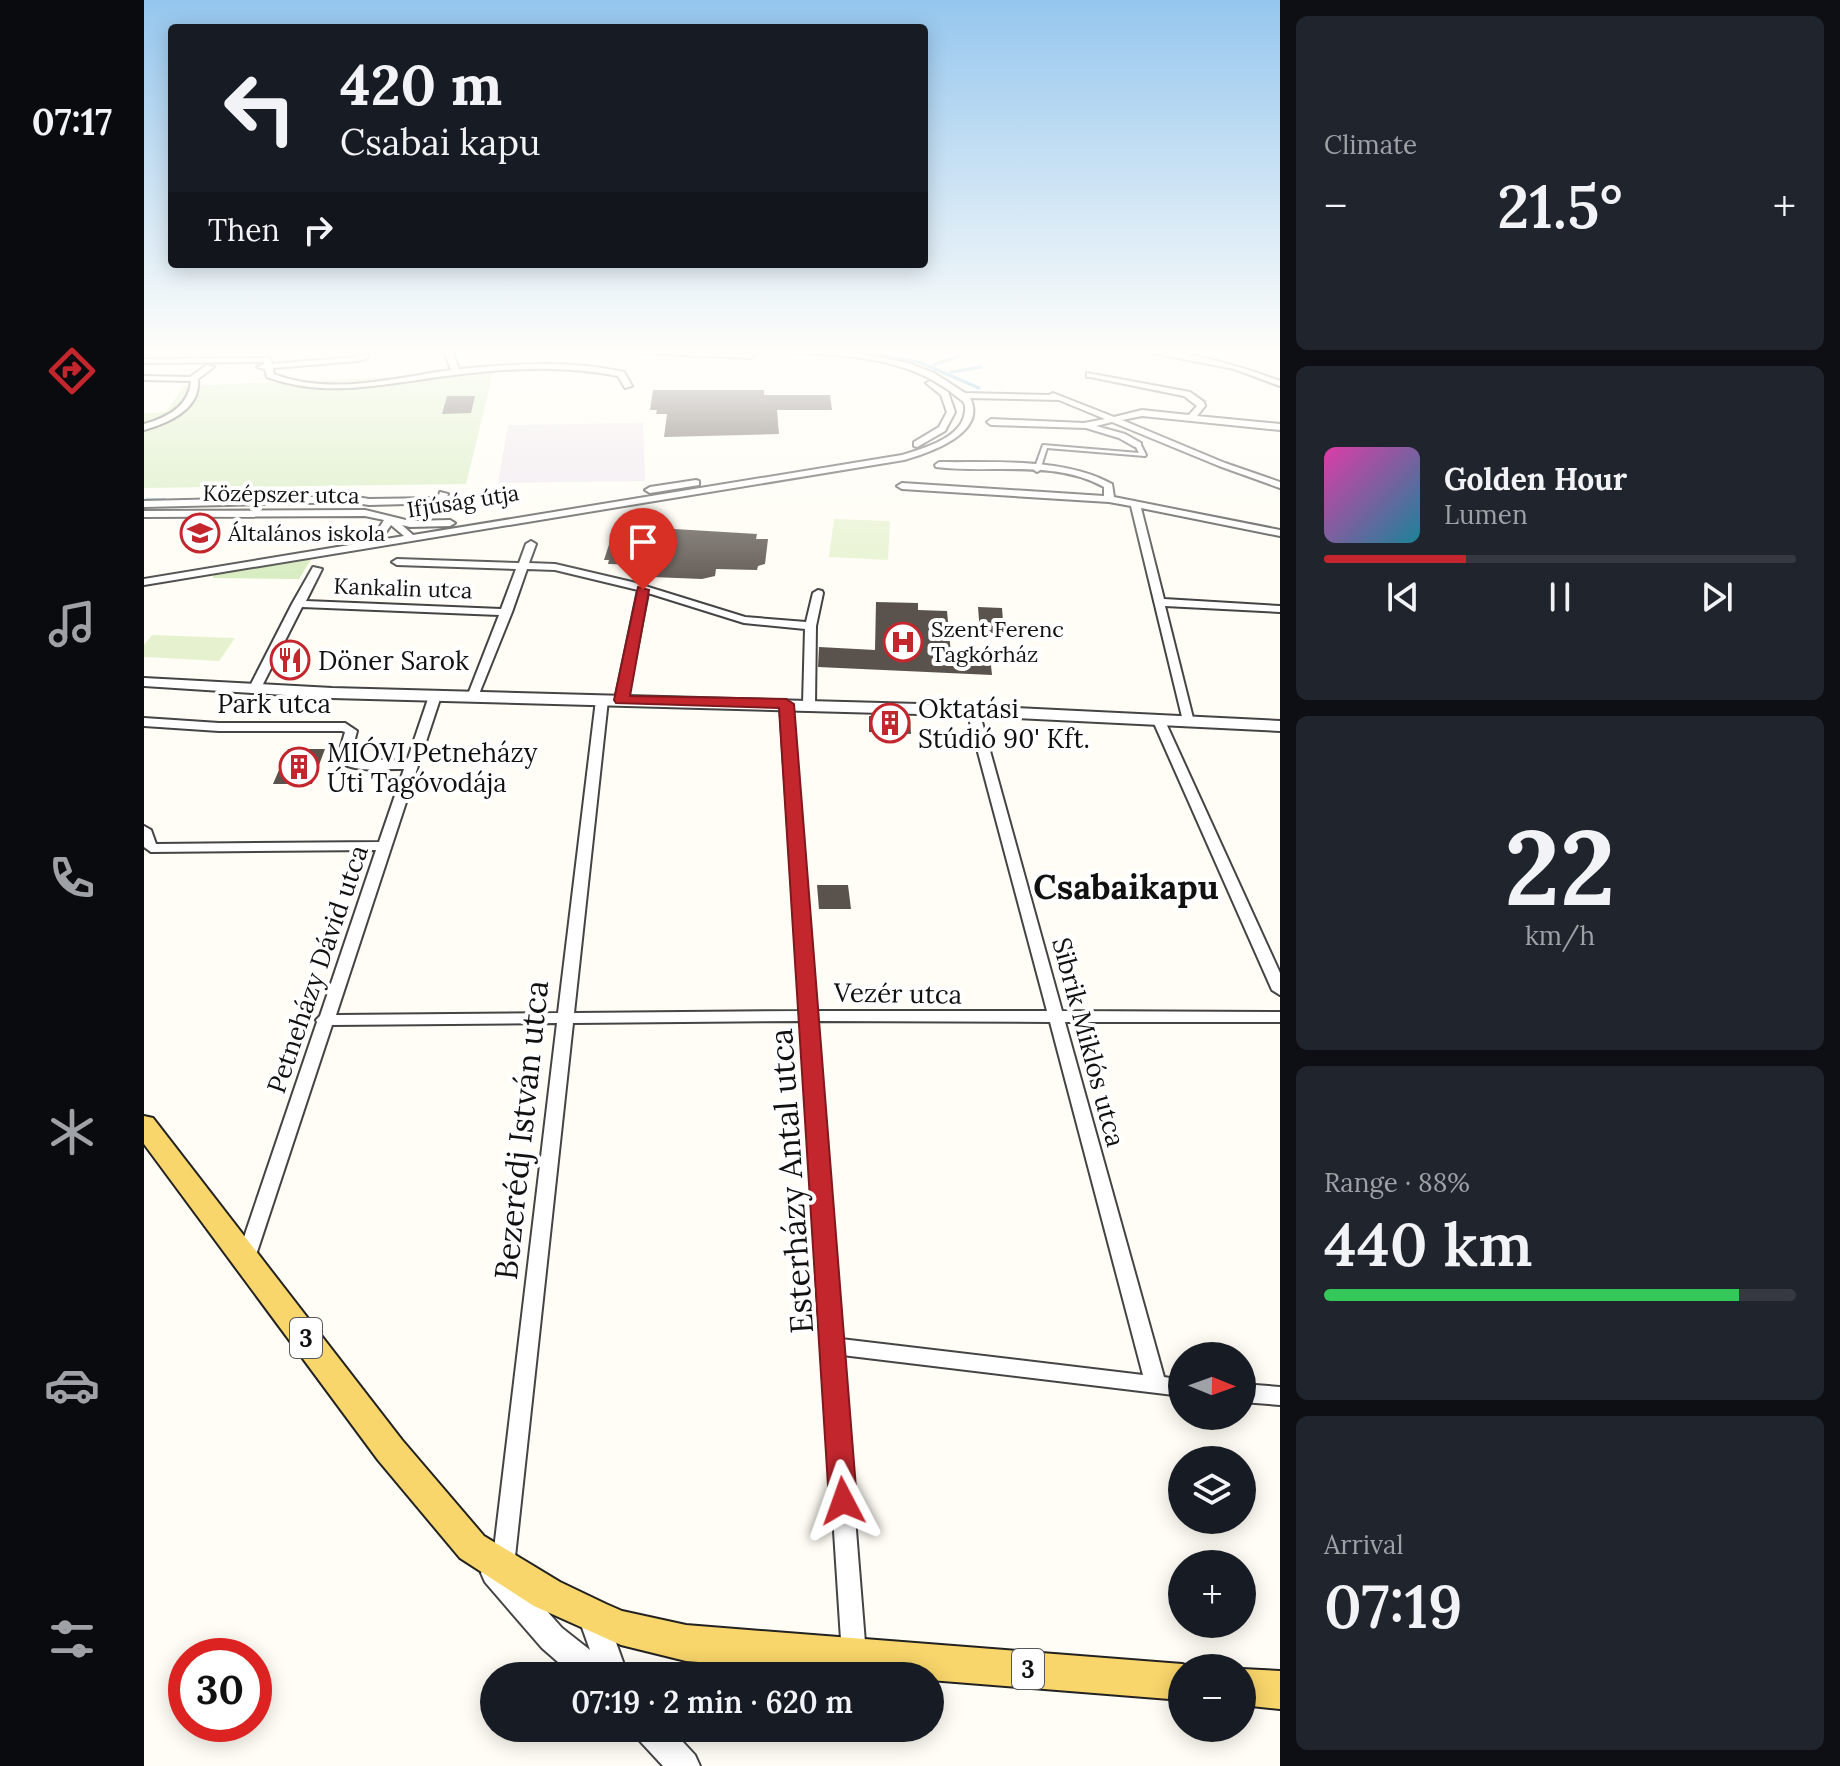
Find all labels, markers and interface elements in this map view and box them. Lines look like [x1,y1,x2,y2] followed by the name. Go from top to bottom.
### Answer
[340,49,502,120] text: 420 m
[208,56,312,160] icon: left
[32,99,112,145] text: 07:17
[340,119,540,165] text: Csabai kapu
[1324,128,1417,161] text: Climate
[1497,168,1623,244] text: 21.5°
[1324,178,1347,234] text: −
[1773,178,1796,234] text: +
[296,208,340,252] icon: right
[208,211,280,249] text: Then
[44,343,100,399] icon: directions
[1444,460,1627,498] text: Golden Hour
[405,478,521,524] street label: Ifjúság útja
[202,479,360,509] street label: Középszer utca
[1444,498,1528,531] text: Lumen
[609,508,677,590] pin
[179,512,221,554] school or university icon: Általános iskola
[227,519,385,547] place label: Általános iskola
[621,520,665,564] icon: arrive
[333,572,473,604] street label: Kankalin utca
[1381,575,1425,619] icon: previous
[1538,575,1582,619] icon: pause
[1695,575,1739,619] icon: next
[44,596,100,652] icon: music
[931,615,1064,668] place label: Szent Ferenc Tagkórház
[882,621,924,663] hospital icon: Szent Ferenc Tagkórház
[269,639,311,681] restaurant icon: Döner Sarok
[318,644,469,677] place label: Döner Sarok
[217,687,331,720] street label: Park utca
[918,692,1090,755] place label: Oktatási Stúdió 90' Kft.
[869,702,911,744] building icon: Oktatási Stúdió 90' Kft.
[327,736,538,799] place label: MIÓVI Petneházy Úti Tagóvodája
[278,746,320,788] building icon: MIÓVI Petneházy Úti Tagóvodája
[1505,800,1615,933] text: 22
[259,841,375,1097] street label: Petneházy Dávid utca
[44,850,100,906] icon: phone
[1033,865,1219,908] district label: Csabaikapu
[1525,919,1595,952] text: km/h
[1045,934,1133,1150] street label: Sibrik Miklós utca
[833,975,962,1011] street label: Vezér utca
[485,978,557,1282] street label: Bezerédj István utca
[760,1027,822,1335] street label: Esterházy Antal utca
[44,1104,100,1160] icon: climate
[1324,1166,1470,1199] text: Range · 88%
[1324,1206,1533,1282] text: 440 km
[290,1318,322,1358] road number: 3
[1168,1342,1256,1430] north arrow
[1168,1342,1256,1742] map controls
[44,1357,100,1413] icon: car
[1168,1446,1256,1534] button: layers
[801,1459,885,1543] position arrow
[1324,1528,1403,1561] text: Arrival
[1168,1550,1256,1638] button: +
[1324,1568,1463,1644] text: 07:19
[44,1611,100,1667] icon: filters
[168,1638,272,1742] speed limit sign: 30
[1012,1649,1044,1689] road number: 3
[1168,1654,1256,1742] button: −
[571,1683,853,1721] text: 07:19 · 2 min · 620 m

